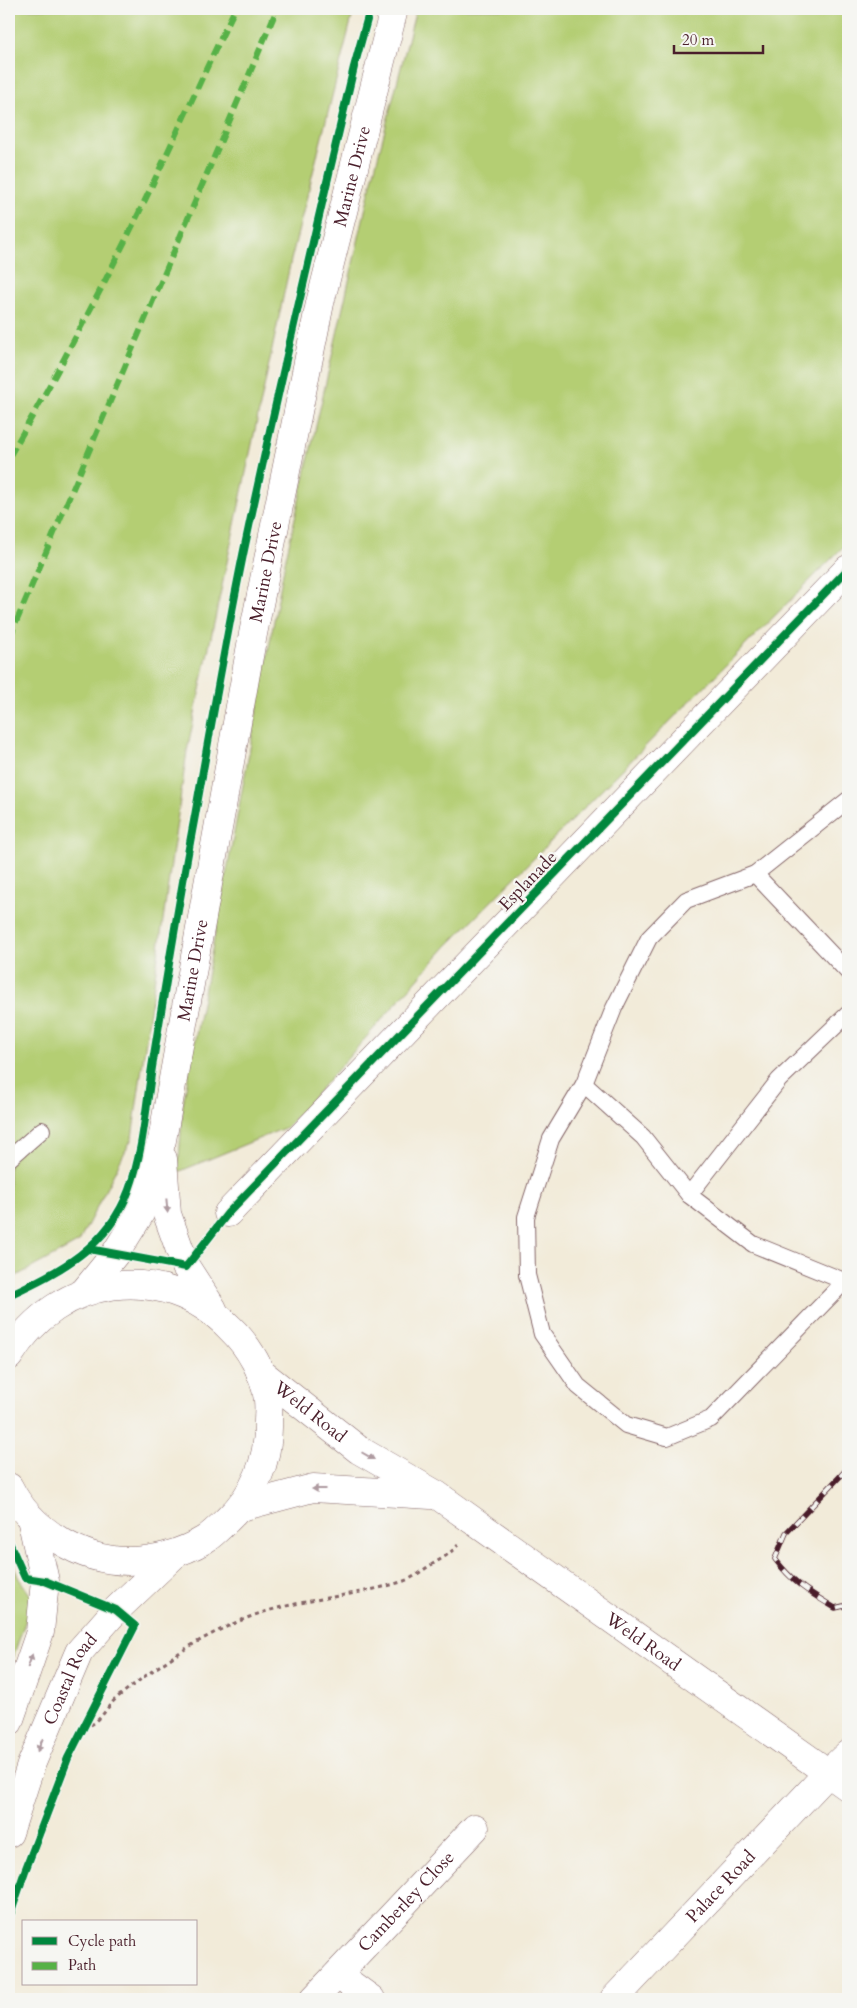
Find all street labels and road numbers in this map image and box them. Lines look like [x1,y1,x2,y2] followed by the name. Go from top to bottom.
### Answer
[327,123,377,229] street label: Marine Drive
[243,519,288,625] street label: Marine Drive
[493,845,563,917] street label: Esplanade
[171,917,214,1023] street label: Marine Drive
[268,1374,352,1449] street label: Weld Road
[600,1606,686,1677] street label: Weld Road
[37,1627,103,1729] street label: Coastal Road
[680,1844,761,1928] street label: Palace Road
[352,1845,460,1958] street label: Camberley Close

